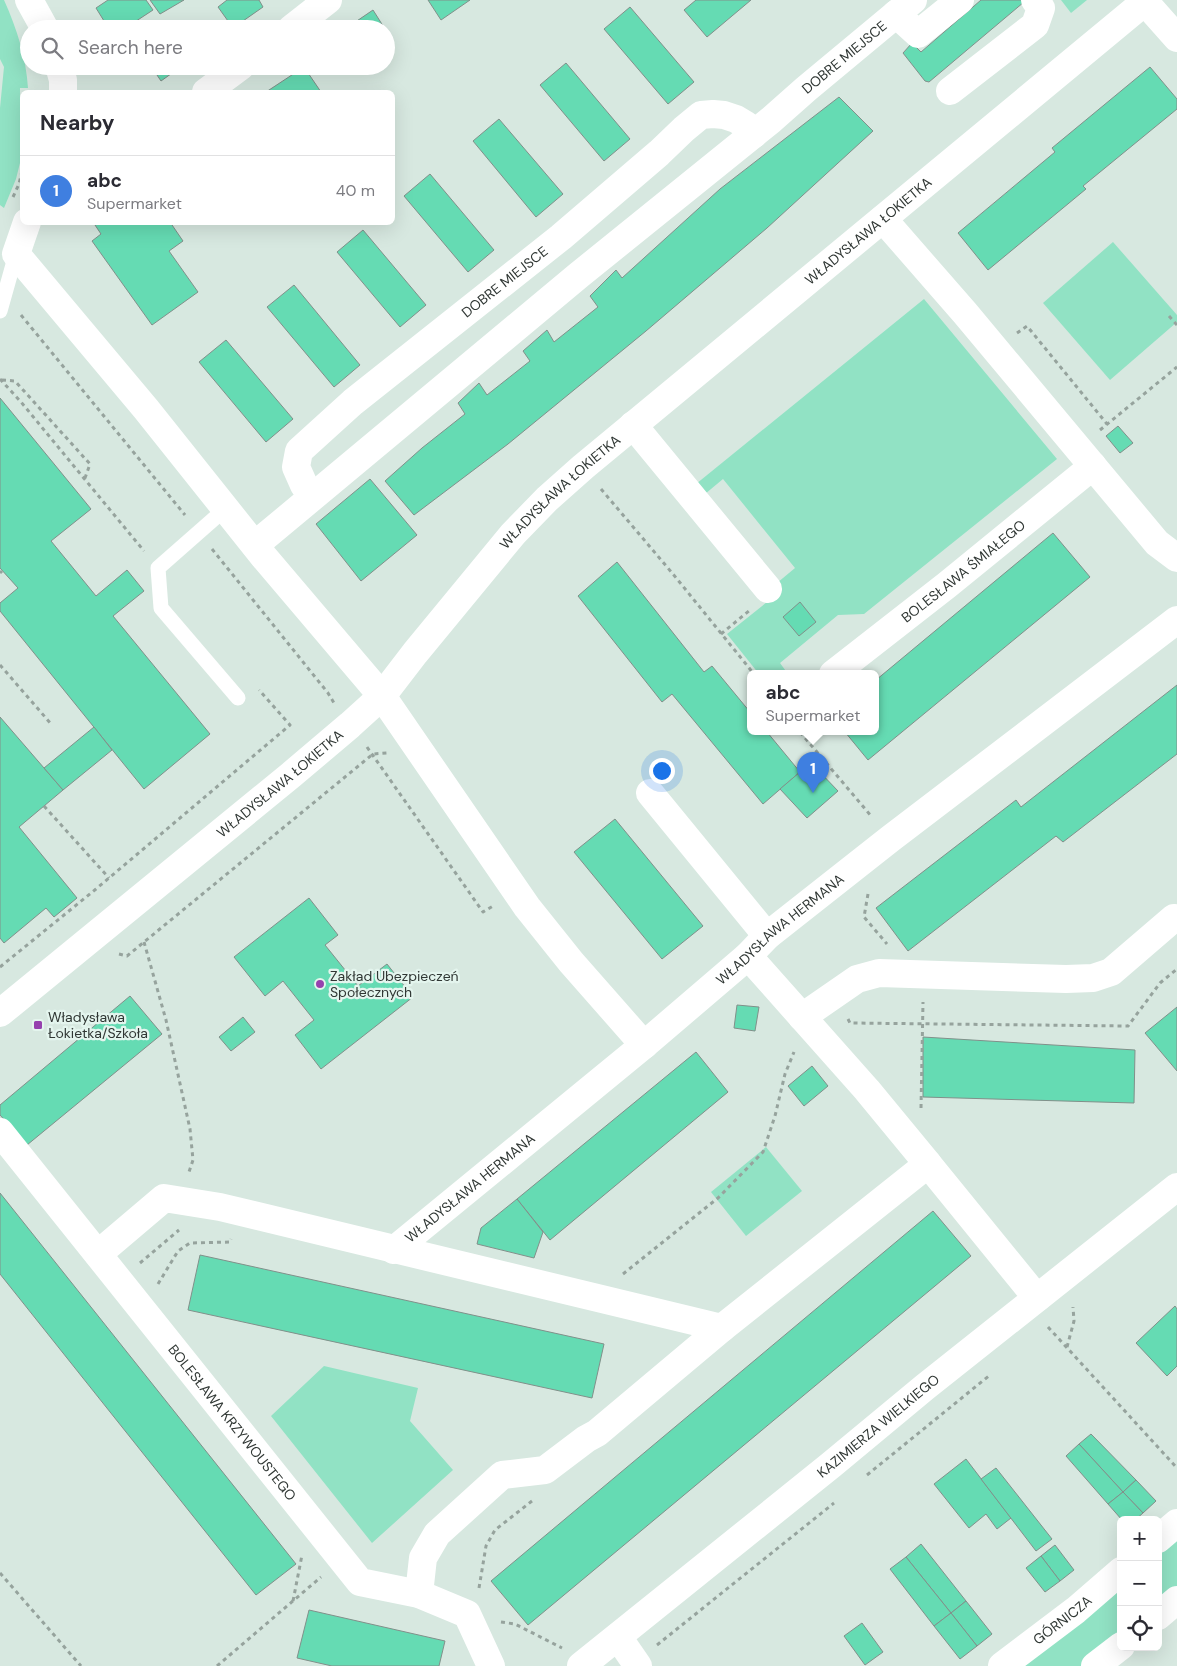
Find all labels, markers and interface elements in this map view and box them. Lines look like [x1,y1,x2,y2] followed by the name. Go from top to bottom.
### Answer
[798,17,890,98] street label: DOBRE MIEJSCE
[20,20,395,75] search box
[38,34,66,62] icon: search
[78,35,183,60] text: Search here
[40,109,114,137] text: Nearby
[87,168,122,193] text: abc
[801,173,935,289] street label: WŁADYSŁAWA ŁOKIETKA
[53,180,59,201] text: 1
[336,180,375,201] text: 40 m
[87,193,182,214] text: Supermarket
[458,242,551,321] street label: DOBRE MIEJSCE
[496,431,624,552] street label: WŁADYSŁAWA ŁOKIETKA
[898,516,1029,626] street label: BOLESŁAWA ŚMIAŁEGO
[747,670,879,735] popup
[766,680,801,705] text: abc
[766,705,860,726] text: Supermarket
[213,726,347,841] street label: WŁADYSŁAWA ŁOKIETKA
[797,752,829,793] pin: 1
[649,758,675,784] your location
[712,870,848,989] street label: WŁADYSŁAWA HERMANA
[330,967,459,1001] place label: Zakład Ubezpieczeń Społecznych
[314,978,326,990] marker: Zakład Ubezpieczeń Społecznych
[48,1008,148,1042] place label: Władysława Łokietka/Szkoła
[32,1019,44,1031] marker: Władysława Łokietka/Szkoła
[401,1129,538,1246] street label: WŁADYSŁAWA HERMANA
[164,1341,300,1504] street label: BOLESŁAWA KRZYWOUSTEGO
[813,1370,943,1482] street label: KAZIMIERZA WIELKIEGO
[1117,1516,1162,1651] map controls
[1117,1516,1162,1561] button: +
[1117,1561,1162,1606] button: −
[1029,1591,1096,1648] street label: GÓRNICZA
[1117,1606,1162,1651] button: locate

